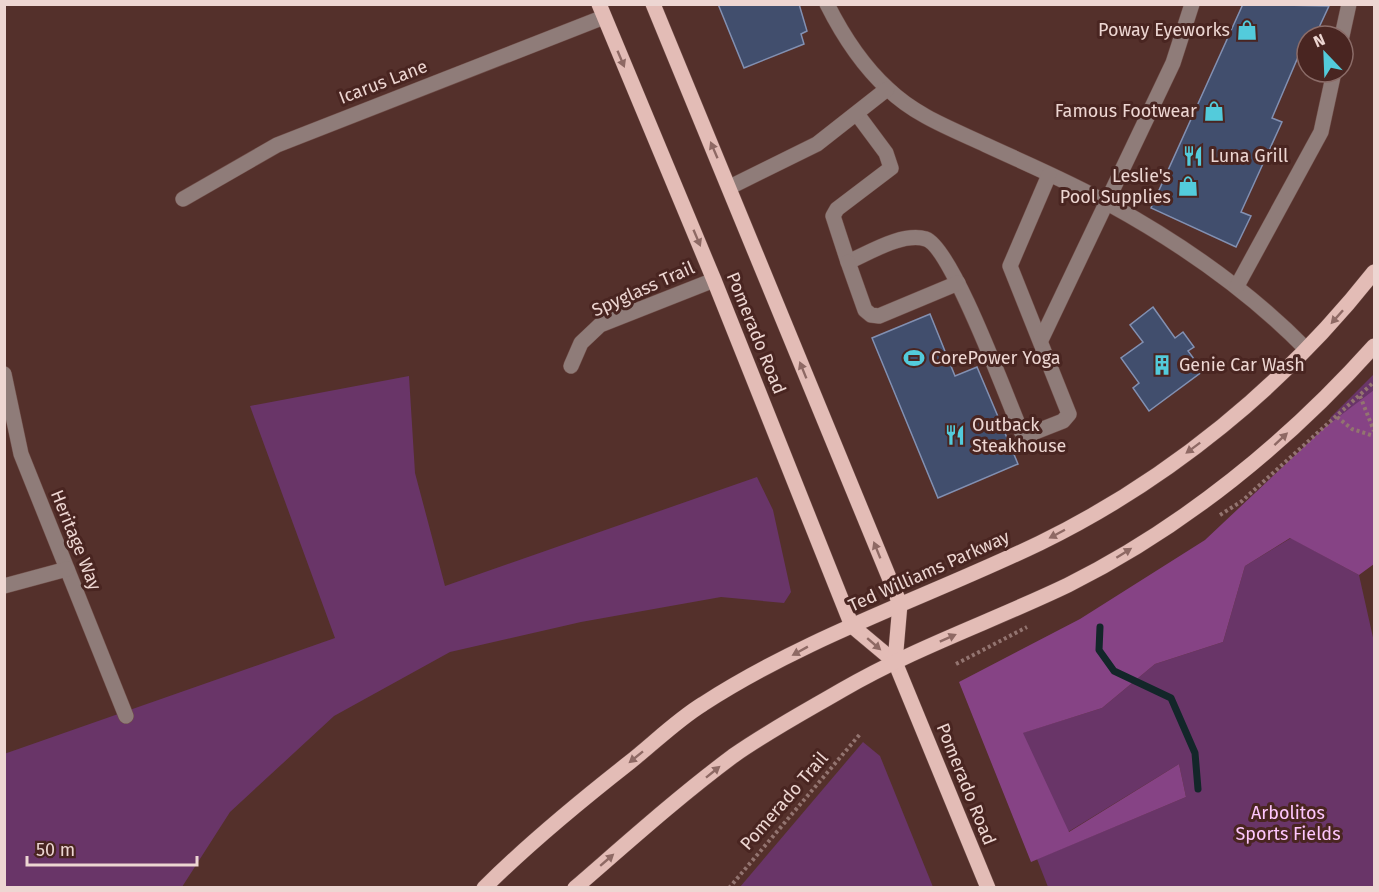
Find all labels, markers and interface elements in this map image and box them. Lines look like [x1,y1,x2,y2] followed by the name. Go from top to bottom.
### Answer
[1235,18,1259,42] shop icon: Poway Eyeworks
[1098,19,1230,41] place label: Poway Eyeworks
[1295,24,1355,84] north arrow
[1311,30,1328,51] text: N
[616,50,626,68] one-way arrow
[336,55,430,109] street label: Icarus Lane
[1202,99,1226,123] shop icon: Famous Footwear
[1055,100,1197,122] place label: Famous Footwear
[709,140,719,158] one-way arrow
[1181,144,1205,168] restaurant icon: Luna Grill
[1210,145,1288,167] place label: Luna Grill
[1060,165,1171,208] place label: Leslie's Pool Supplies
[1176,174,1200,198] shop icon: Leslie's Pool Supplies
[692,230,702,248] one-way arrow
[588,257,698,321] street label: Spyglass Trail
[722,269,790,397] street label: Pomerado Road
[1330,309,1344,324] one-way arrow
[902,346,926,370] sports icon: CorePower Yoga
[931,347,1060,369] place label: CorePower Yoga
[1150,353,1174,377] building icon: Genie Car Wash
[1179,354,1305,376] place label: Genie Car Wash
[798,360,808,378] one-way arrow
[972,414,1066,457] place label: Outback Steakhouse
[943,423,967,447] restaurant icon: Outback Steakhouse
[1274,432,1289,446] one-way arrow
[1186,442,1201,454] one-way arrow
[46,487,106,594] street label: Heritage Way
[845,525,1013,616] street label: Ted Williams Parkway
[1049,529,1066,539] one-way arrow
[872,541,881,559] one-way arrow
[1115,547,1131,559] one-way arrow
[940,633,957,642] one-way arrow
[866,637,881,650] one-way arrow
[791,646,808,656] one-way arrow
[932,720,1000,848] street label: Pomerado Road
[735,747,833,855] street label: Pomerado Trail
[629,750,644,762] one-way arrow
[705,766,721,779] one-way arrow
[1235,802,1341,845] park label: Arbolitos Sports Fields
[27,829,196,867] scale bar
[36,839,75,861] text: 50 m
[599,854,614,867] one-way arrow

